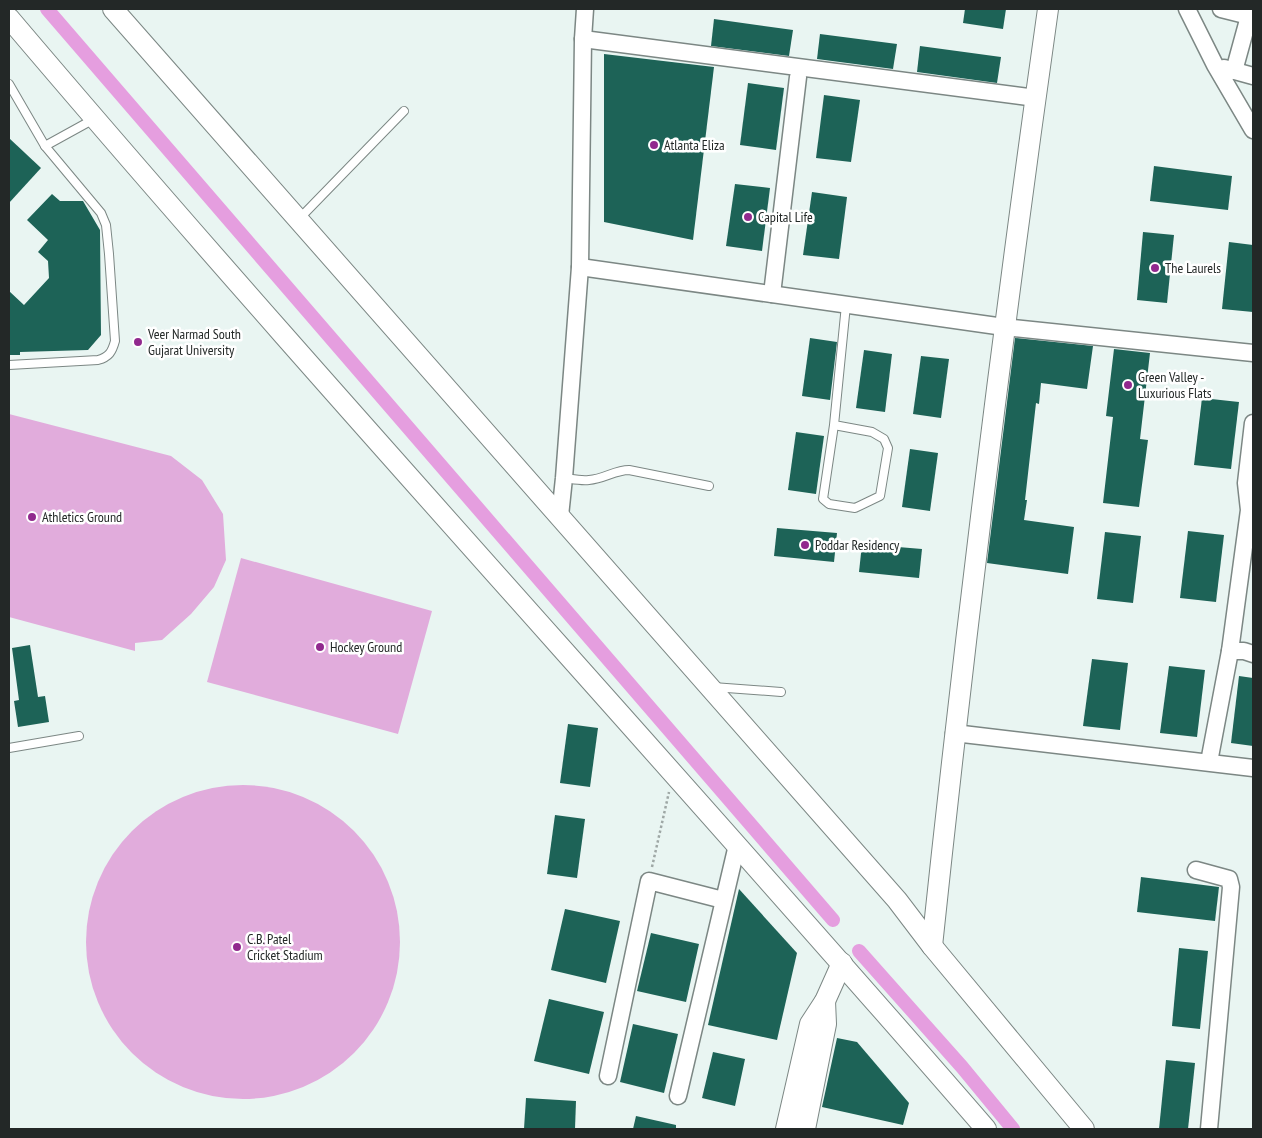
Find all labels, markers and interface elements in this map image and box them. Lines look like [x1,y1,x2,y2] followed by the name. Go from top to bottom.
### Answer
[664,136,725,154] place label: Atlanta Eliza
[648,139,660,151] marker: Atlanta Eliza
[758,208,813,226] place label: Capital Life
[742,211,754,223] marker: Capital Life
[1165,259,1221,277] place label: The Laurels
[1149,262,1161,274] marker: The Laurels
[147,325,241,359] place label: Veer Narmad South Gujarat University
[132,336,144,348] marker: Veer Narmad South Gujarat University
[1138,368,1212,402] place label: Green Valley - Luxurious Flats
[1122,379,1134,391] marker: Green Valley - Luxurious Flats
[42,508,122,526] place label: Athletics Ground
[26,511,38,523] marker: Athletics Ground
[815,536,900,554] place label: Poddar Residency
[799,539,811,551] marker: Poddar Residency
[330,638,402,656] place label: Hockey Ground
[314,641,326,653] marker: Hockey Ground
[247,930,323,964] place label: C.B. Patel Cricket Stadium
[231,941,243,953] marker: C.B. Patel Cricket Stadium

